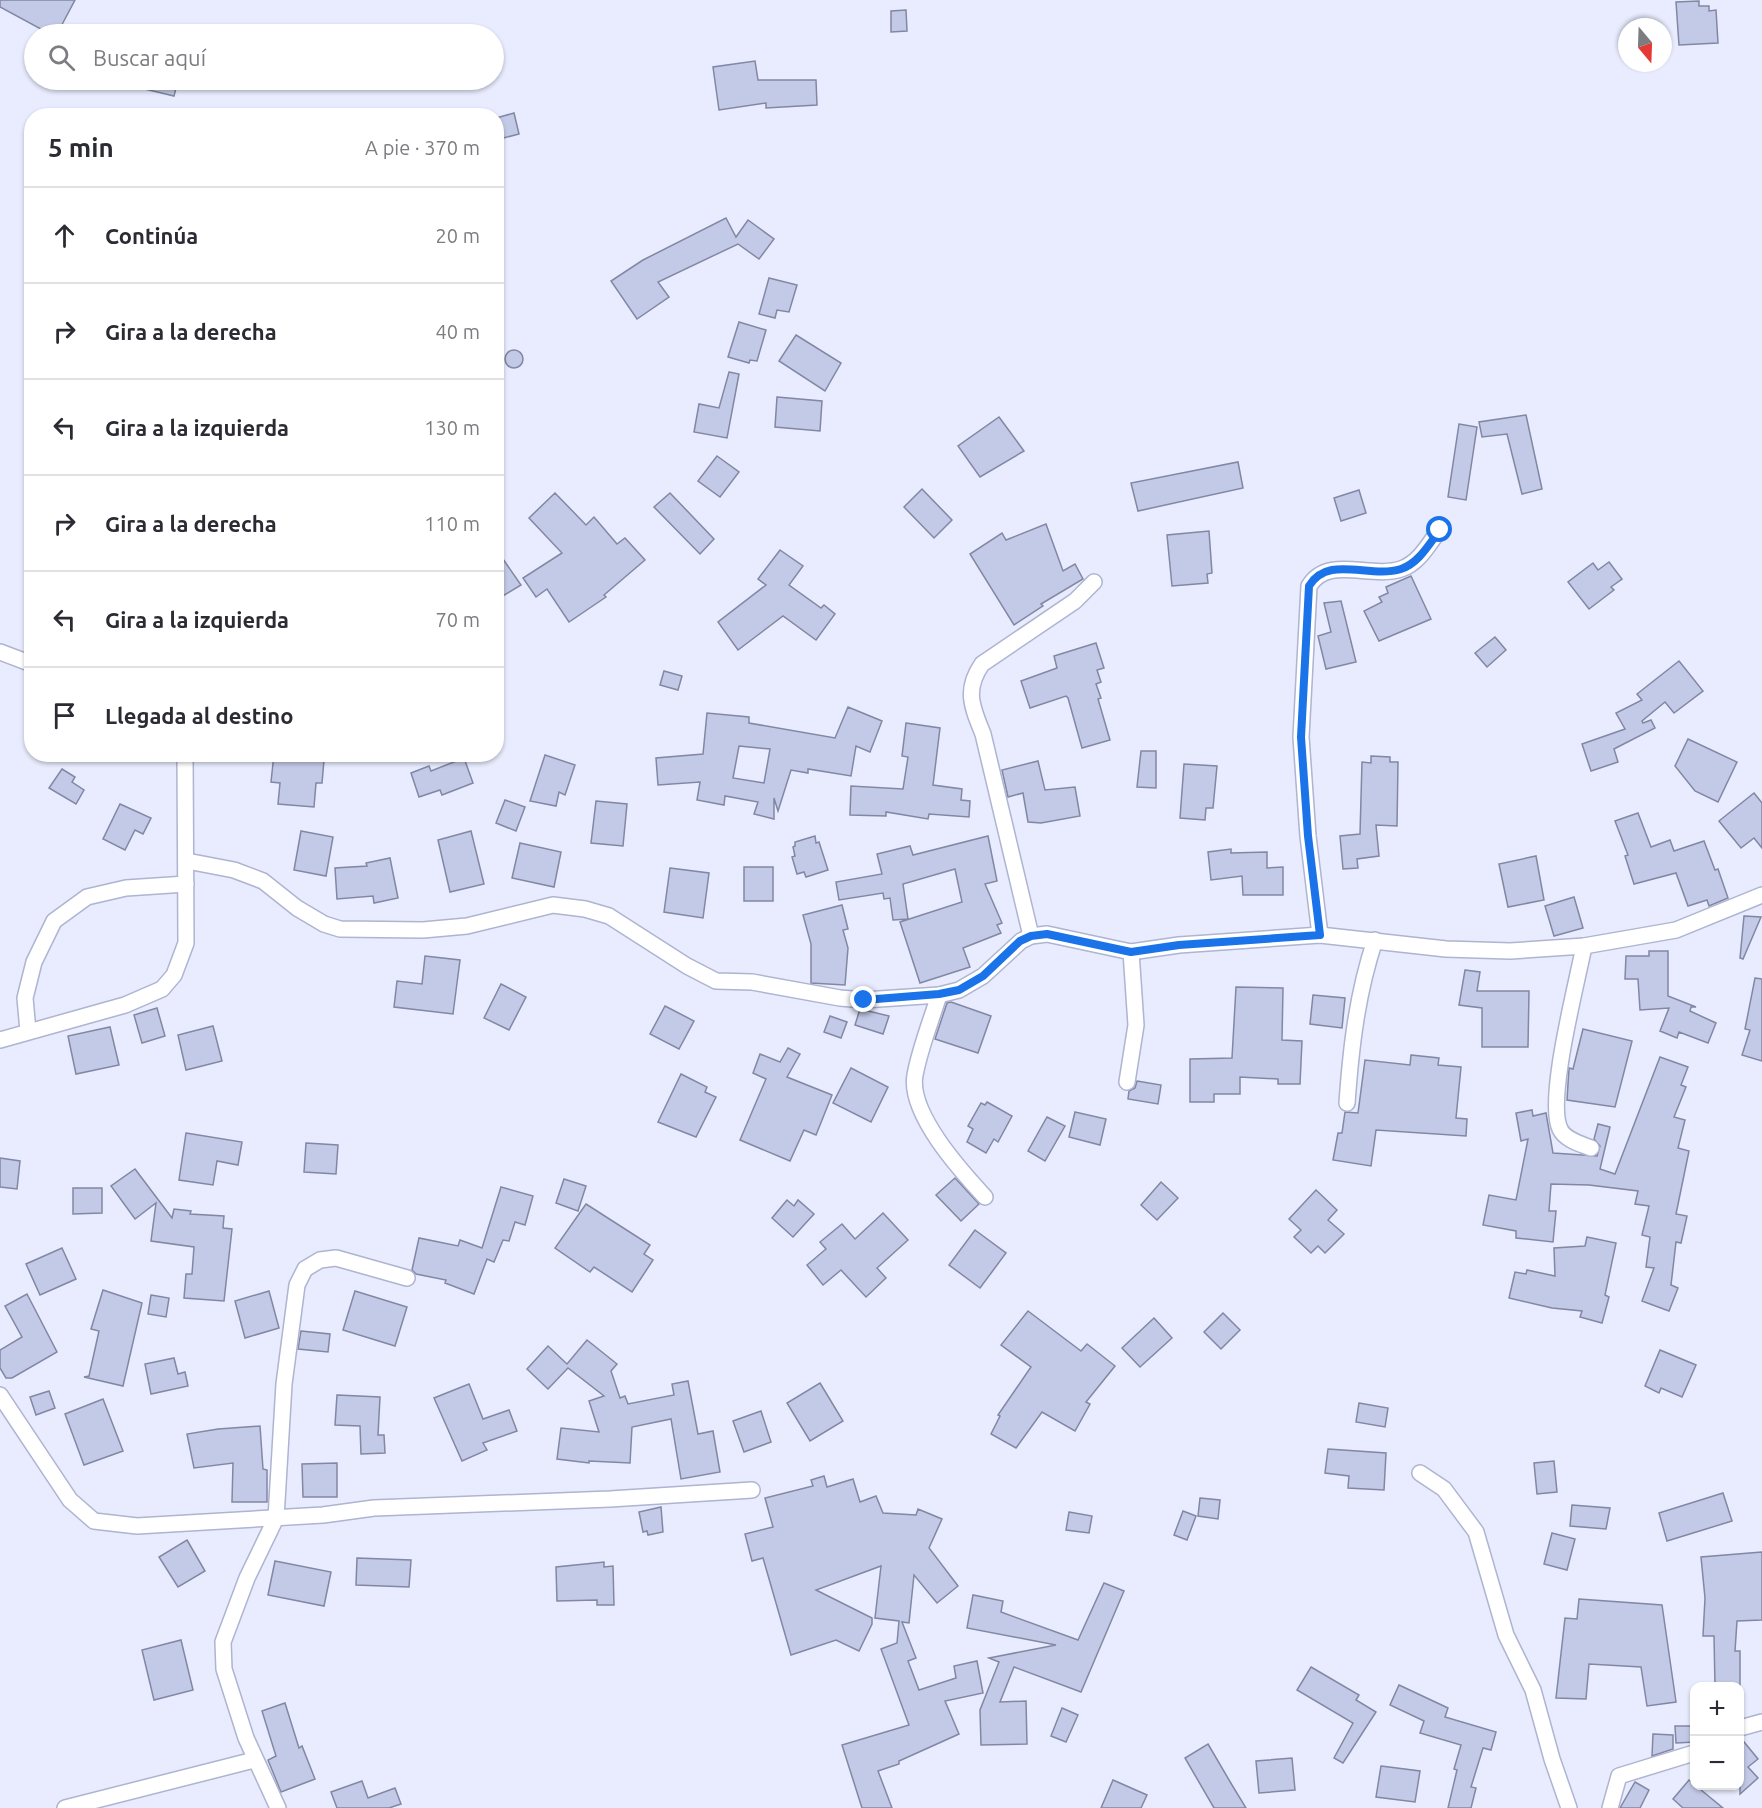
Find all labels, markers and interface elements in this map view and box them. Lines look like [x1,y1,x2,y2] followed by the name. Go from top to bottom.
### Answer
[1618,18,1672,72] north arrow
[24,24,504,90] search box
[45,41,78,74] icon: search
[93,45,206,70] text: Buscar aquí
[48,133,114,162] text: 5 min
[365,136,480,159] text: A pie · 370 m
[48,219,81,252] icon: ahead
[105,223,198,248] text: Continúa
[436,224,480,247] text: 20 m
[48,315,81,348] icon: right
[105,319,277,344] text: Gira a la derecha
[436,320,480,343] text: 40 m
[48,411,81,444] icon: left
[105,415,289,440] text: Gira a la izquierda
[424,416,480,439] text: 130 m
[48,507,81,540] icon: right
[105,511,277,536] text: Gira a la derecha
[424,512,480,535] text: 110 m
[1426,516,1452,542] route start
[48,603,81,636] icon: left
[105,607,289,632] text: Gira a la izquierda
[436,608,480,631] text: 70 m
[48,699,81,732] icon: arrive
[105,703,293,728] text: Llegada al destino
[850,986,876,1012] route end
[1690,1682,1744,1790] map controls
[1690,1682,1744,1736] button: +
[1690,1736,1744,1790] button: −

